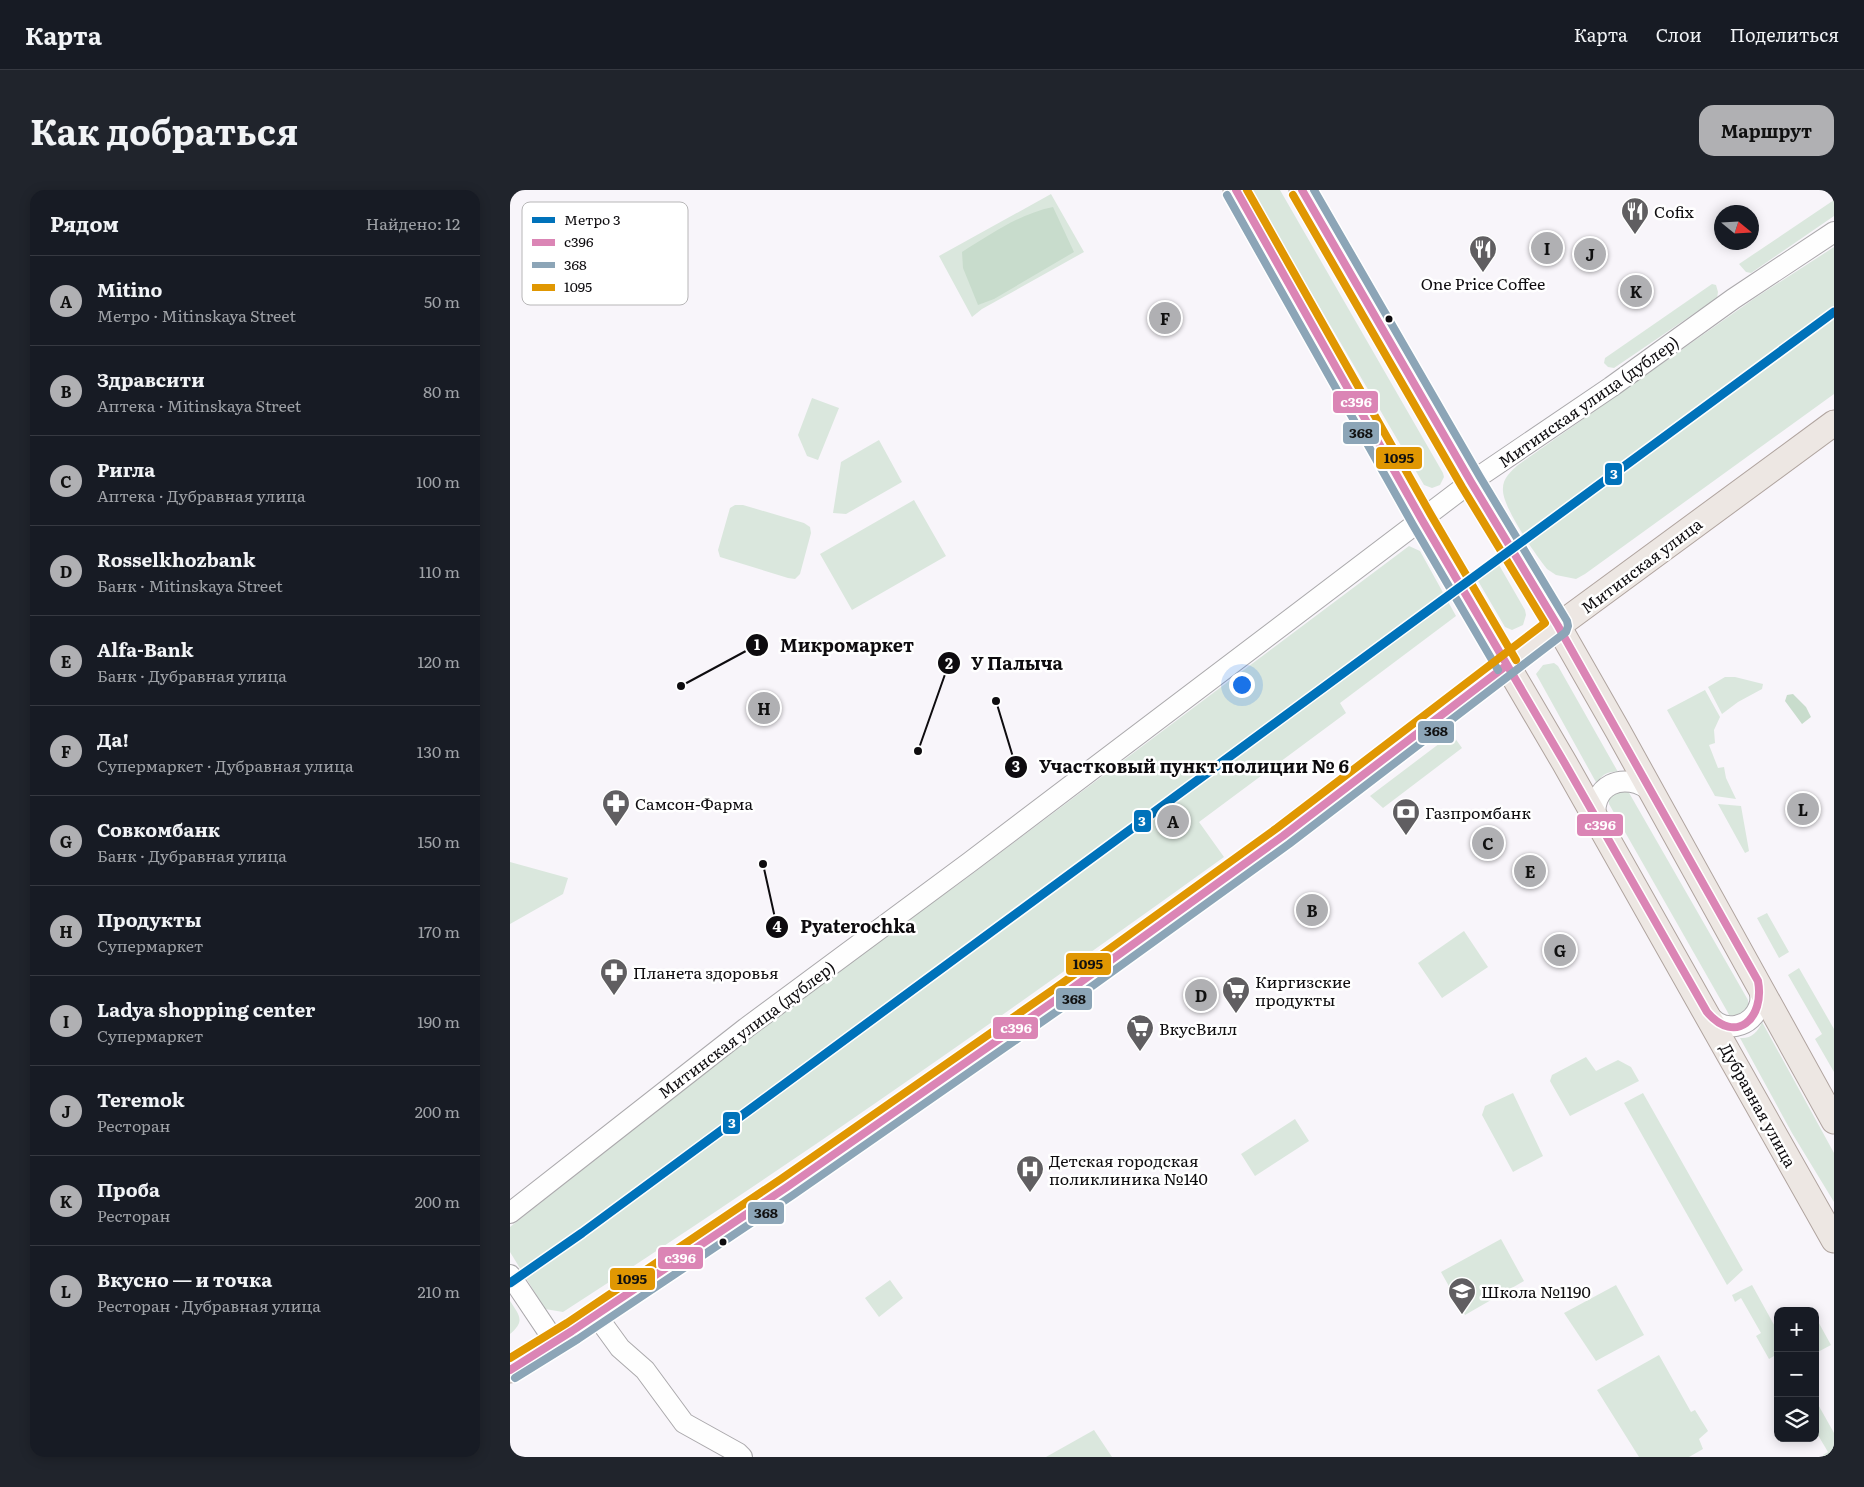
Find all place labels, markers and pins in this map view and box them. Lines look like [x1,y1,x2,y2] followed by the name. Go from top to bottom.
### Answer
[1620,196,1650,235] restaurant icon: Cofix
[1654,199,1695,223] place label: Cofix
[1531,229,1563,267] pin: I
[1468,234,1498,273] restaurant icon: One Price Coffee
[1574,235,1606,273] pin: J
[1421,271,1545,295] place label: One Price Coffee
[1620,272,1652,310] pin: K
[1149,299,1181,337] pin: F
[1384,314,1394,324] unlabelled marker
[745,629,924,662] callout: Микромаркет
[936,647,1073,680] callout: У Палыча
[748,689,780,727] pin: H
[1004,750,1359,783] callout: Участковый пункт полиции № 6
[601,788,631,827] pharmacy icon: Самсон-Фарма
[1787,790,1819,828] pin: L
[635,791,754,815] place label: Самсон-Фарма
[1391,797,1421,836] bank icon: Газпромбанк
[1425,800,1531,824] place label: Газпромбанк
[1157,802,1189,840] pin: A
[1472,824,1504,862] pin: C
[1514,852,1546,890] pin: E
[1296,891,1328,929] pin: B
[765,910,926,943] callout: Pyaterochka
[1544,931,1576,969] pin: G
[599,957,629,996] pharmacy icon: Планета здоровья
[633,960,779,984] place label: Планета здоровья
[1255,969,1351,1011] place label: Киргизские продукты
[1221,975,1251,1014] supermarket icon: Киргизские продукты
[1185,976,1217,1014] pin: D
[1125,1013,1155,1052] supermarket icon: ВкусВилл
[1159,1016,1237,1040] place label: ВкусВилл
[1049,1148,1208,1190] place label: Детская городская поликлиника №140
[1015,1154,1045,1193] hospital icon: Детская городская поликлиника №140
[718,1237,728,1247] unlabelled marker
[1447,1276,1477,1315] school or university icon: Школа №1190
[1481,1279,1591,1303] place label: Школа №1190

